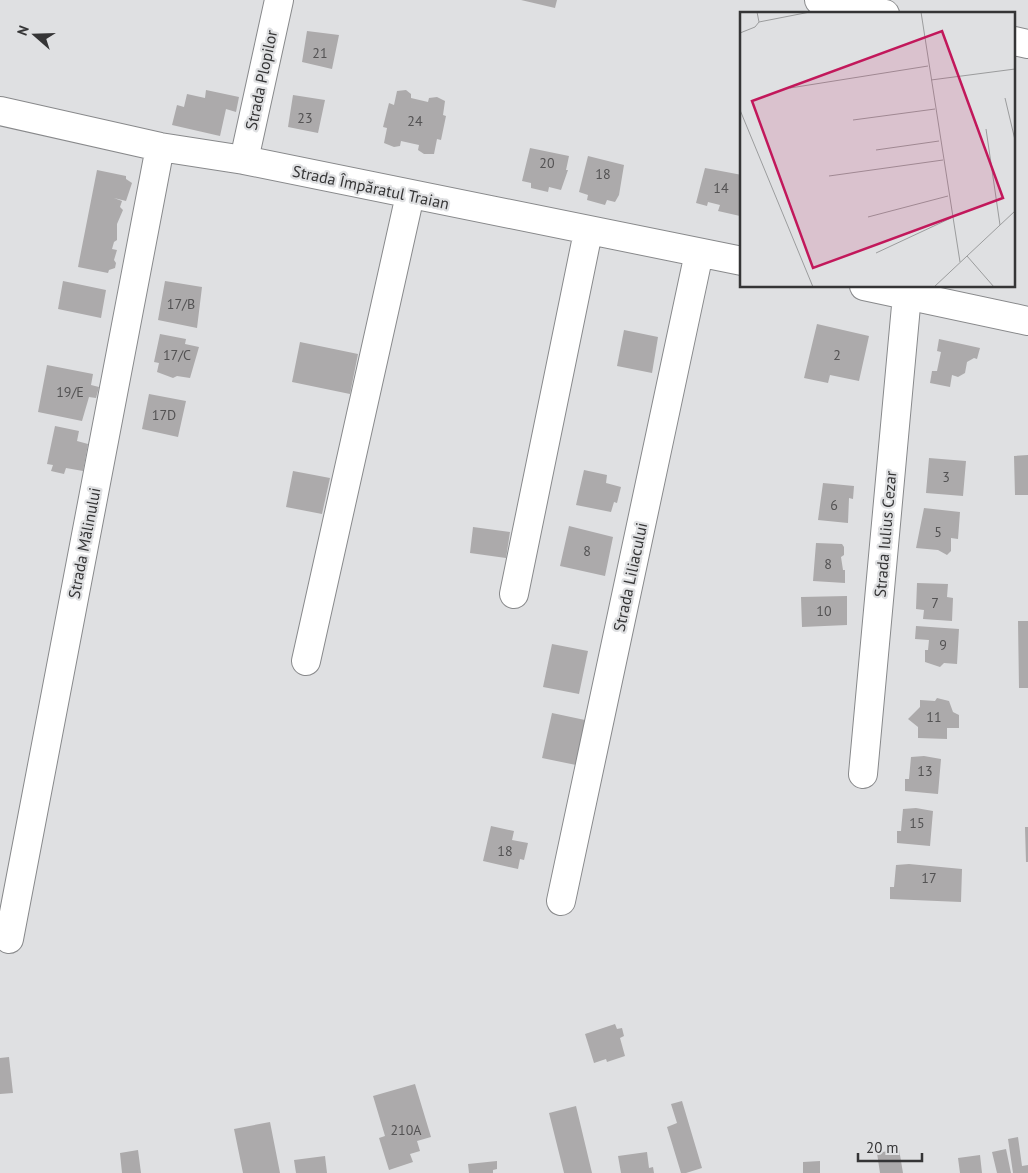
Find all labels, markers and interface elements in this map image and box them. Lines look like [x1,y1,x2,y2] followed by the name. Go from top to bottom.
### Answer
[10,10,60,60] north arrow
[740,12,1016,288] inset map
[13,23,33,38] text: N
[241,28,281,132] street label: Strada Plopilor
[312,44,328,62] house number: 21
[297,109,313,127] house number: 23
[407,112,423,130] house number: 24
[539,154,555,172] house number: 20
[291,161,451,213] street label: Strada Împăratul Traian
[595,165,611,183] house number: 18
[713,179,729,197] house number: 14
[167,295,195,313] house number: 17/B
[163,346,191,364] house number: 17/C
[833,346,841,364] house number: 2
[56,383,84,401] house number: 19/E
[152,406,176,424] house number: 17D
[942,468,950,486] house number: 3
[870,469,901,598] street label: Strada Iulius Cezar
[63,486,105,600] street label: Strada Mălinului
[830,496,838,514] house number: 6
[609,521,651,633] street label: Strada Liliacului
[934,523,942,541] house number: 5
[583,542,591,560] house number: 8
[824,555,832,573] house number: 8
[931,594,939,612] house number: 7
[816,602,832,620] house number: 10
[939,636,947,654] house number: 9
[926,708,942,726] house number: 11
[917,762,933,780] house number: 13
[909,814,925,832] house number: 15
[497,842,513,860] house number: 18
[921,869,937,887] house number: 17
[390,1121,422,1139] house number: 210A
[858,1130,922,1162] scale bar
[866,1138,899,1157] text: 20 m

